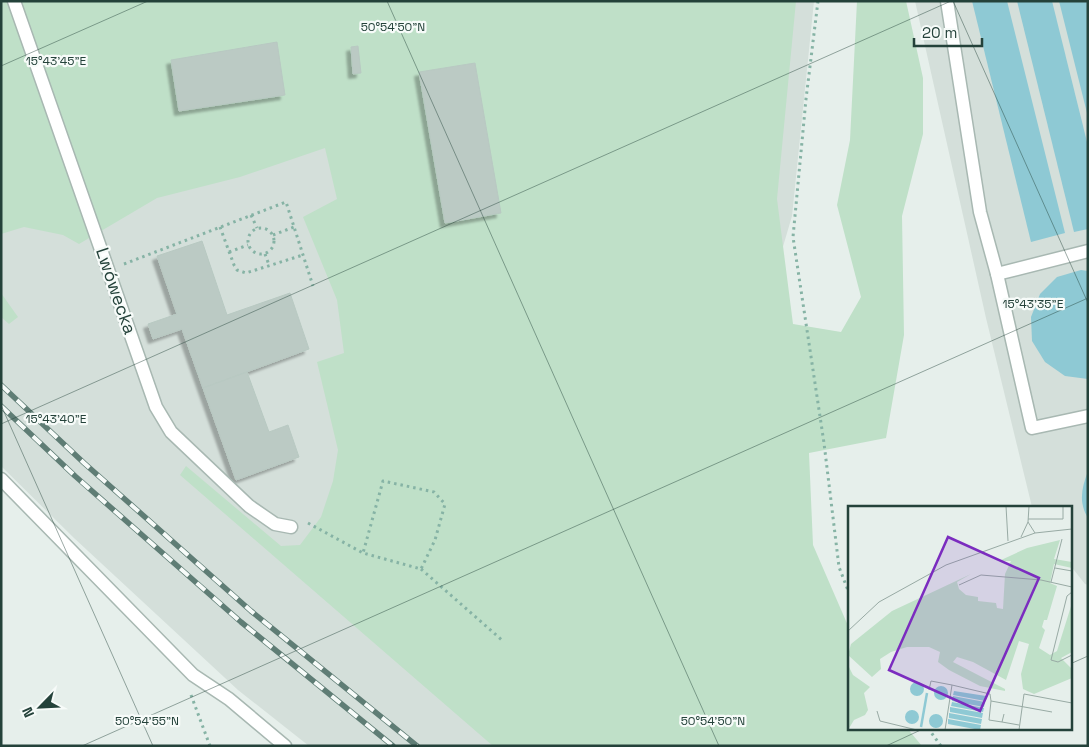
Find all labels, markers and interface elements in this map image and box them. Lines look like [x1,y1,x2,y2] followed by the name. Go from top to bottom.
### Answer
[914,15,982,47] scale bar
[361,19,425,35] text: 50°54'50"N
[922,23,957,42] text: 20 m
[26,53,87,69] text: 15°43'45"E
[91,244,142,337] street label: Lwówecka
[1003,296,1064,312] text: 15°43'35"E
[25,411,87,427] text: 15°43'40"E
[848,506,1072,730] inset map
[15,682,65,732] north arrow
[18,704,38,720] text: N
[115,713,179,729] text: 50°54'55"N
[681,713,745,729] text: 50°54'50"N

